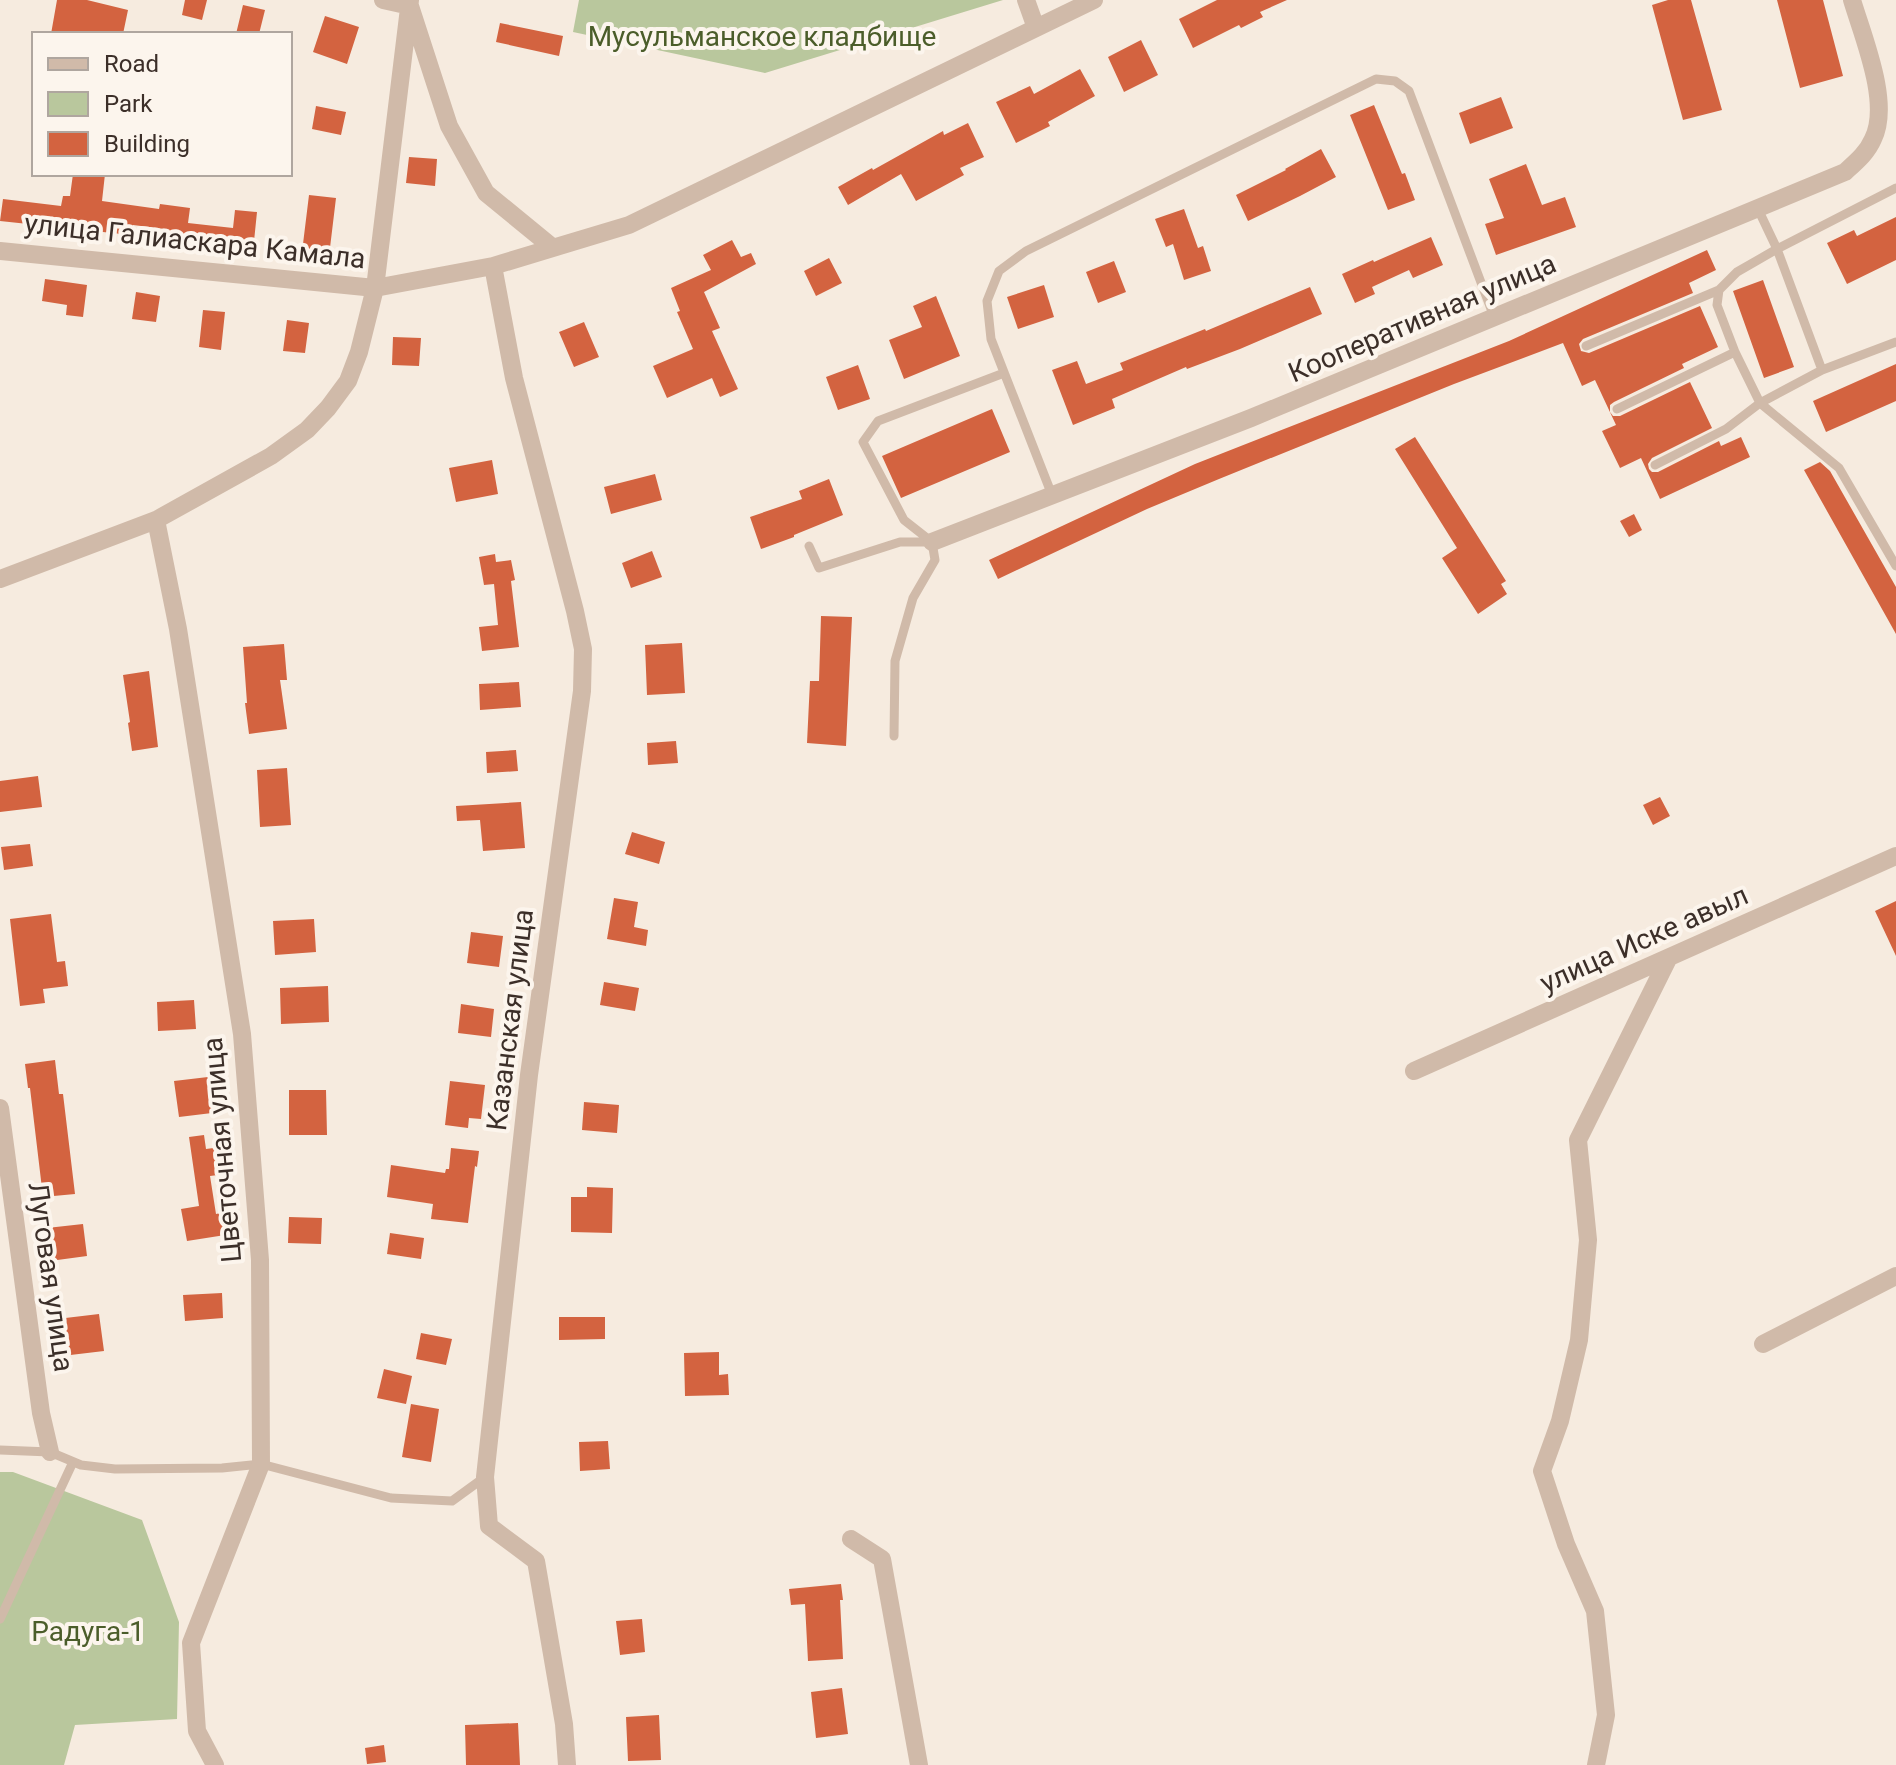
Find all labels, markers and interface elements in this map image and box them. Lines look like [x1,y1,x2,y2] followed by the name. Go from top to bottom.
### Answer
[588,20,936,53] park label: Мусульманское кладбище
[32,32,292,176] legend
[104,50,159,78] text: Road
[104,90,153,118] text: Park
[104,130,190,158] text: Building
[23,207,367,275] street label: улица Галиаскара Камала
[1283,247,1561,389] street label: Кооперативная улица
[1535,878,1753,1000] street label: улица Иске авыл
[480,907,540,1133] street label: Казанская улица
[196,1036,248,1264] street label: Цветочная улица
[21,1180,81,1374] street label: Луговая улица
[31,1615,145,1648] park label: Радуга-1

